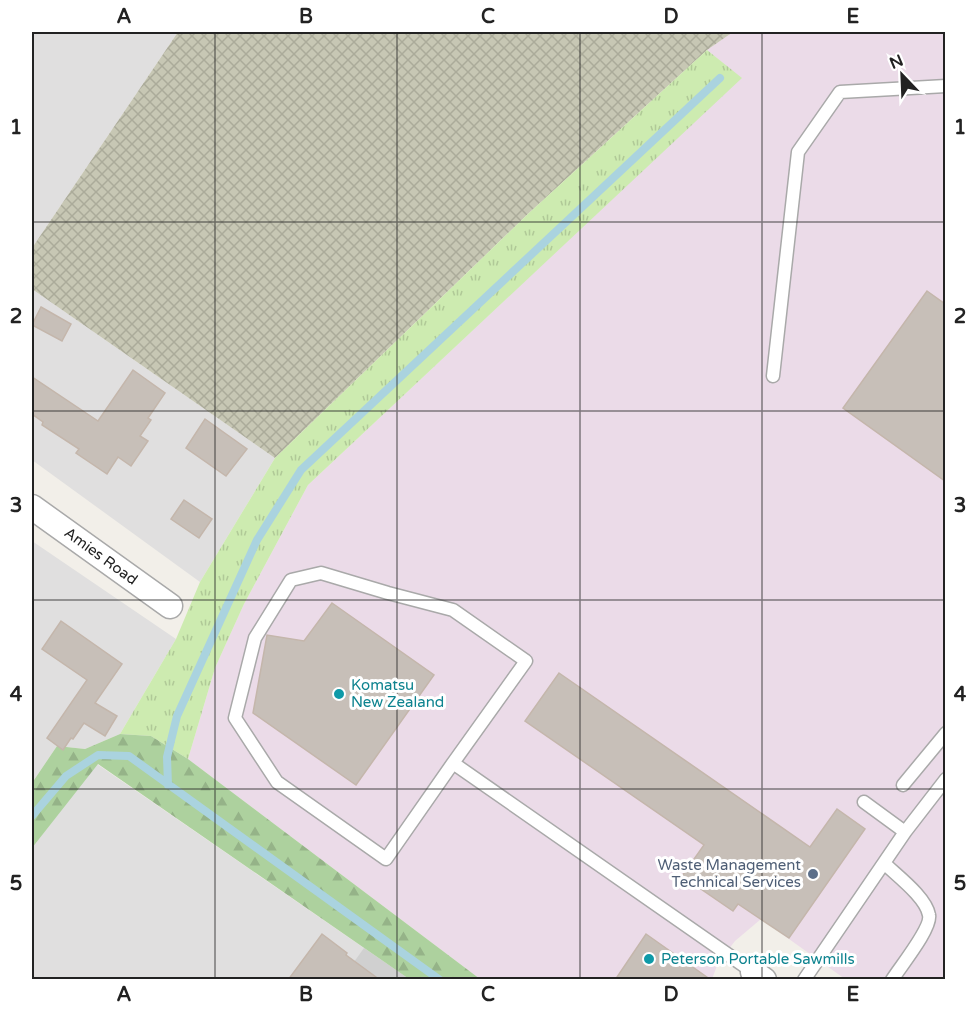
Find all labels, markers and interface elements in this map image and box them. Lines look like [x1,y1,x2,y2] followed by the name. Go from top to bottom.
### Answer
[117,5,132,29] text: A
[299,5,313,29] text: B
[481,5,495,29] text: C
[663,5,679,29] text: D
[847,5,860,29] text: E
[872,45,932,105] north arrow
[887,50,906,74] text: N
[10,116,22,140] text: 1
[954,116,966,140] text: 1
[10,305,22,329] text: 2
[954,305,966,329] text: 2
[10,494,22,518] text: 3
[954,494,966,518] text: 3
[61,523,141,589] street label: Amies Road
[351,676,444,711] place label: Komatsu New Zealand
[10,683,23,707] text: 4
[954,683,967,707] text: 4
[332,687,346,701] marker: Komatsu New Zealand
[657,856,801,891] place label: Waste Management Technical Services
[806,867,820,881] marker: Waste Management Technical Services
[10,872,22,896] text: 5
[954,872,966,896] text: 5
[661,950,855,968] place label: Peterson Portable Sawmills
[642,952,656,966] marker: Peterson Portable Sawmills
[117,983,132,1007] text: A
[299,983,313,1007] text: B
[481,983,495,1007] text: C
[663,983,679,1007] text: D
[847,983,860,1007] text: E

